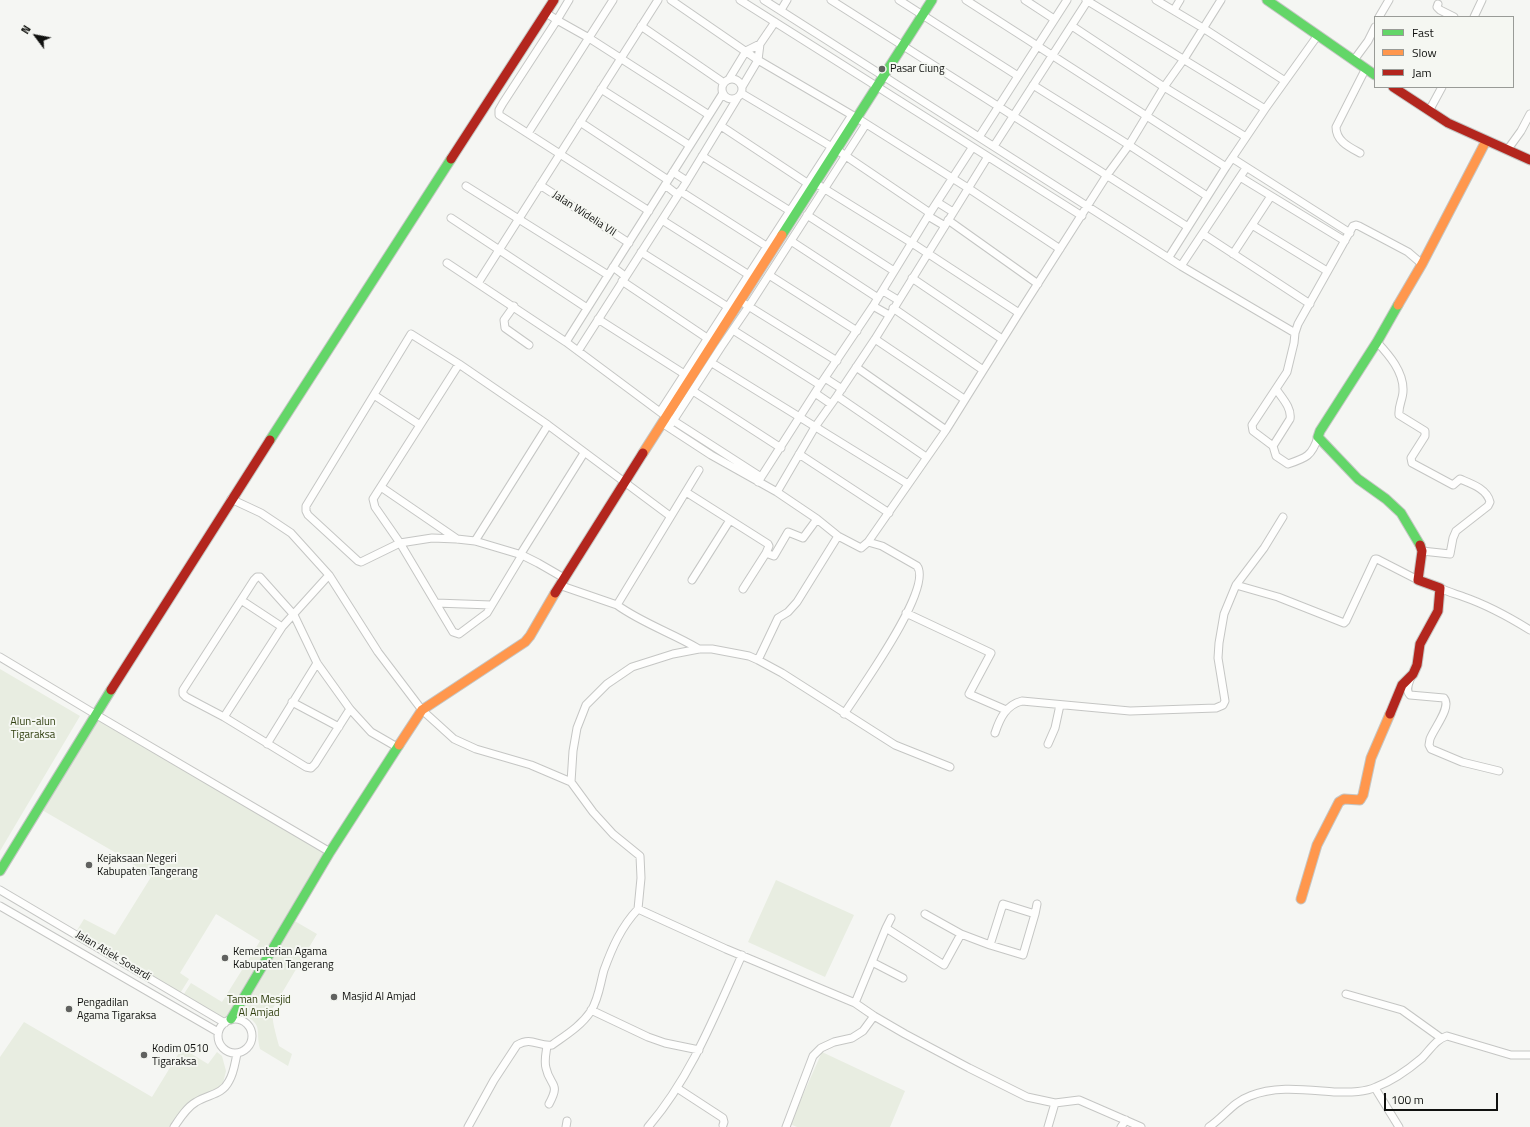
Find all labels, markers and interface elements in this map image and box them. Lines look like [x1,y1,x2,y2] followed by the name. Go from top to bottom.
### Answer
[16,16,56,56] north arrow
[1374,16,1514,88] legend
[17,22,35,37] text: N
[1412,23,1434,42] text: Fast
[1412,43,1437,62] text: Slow
[890,62,945,76] place label: Pasar Ciung
[1412,63,1432,82] text: Jam
[877,64,887,74] marker: Pasar Ciung
[550,189,618,239] street label: Jalan Widelia VII
[10,715,56,741] park label: Alun-alun Tigaraksa
[97,852,198,878] place label: Kejaksaan Negeri Kabupaten Tangerang
[84,860,94,870] marker: Kejaksaan Negeri Kabupaten Tangerang
[73,928,153,984] street label: Jalan Atiek Soeardi
[233,945,334,971] place label: Kementerian Agama Kabupaten Tangerang
[220,953,230,963] marker: Kementerian Agama Kabupaten Tangerang
[342,990,416,1004] place label: Masjid Al Amjad
[329,992,339,1002] marker: Masjid Al Amjad
[227,993,291,1019] park label: Taman Mesjid Al Amjad
[77,996,156,1022] place label: Pengadilan Agama Tigaraksa
[64,1004,74,1014] marker: Pengadilan Agama Tigaraksa
[152,1042,208,1068] place label: Kodim 0510 Tigaraksa
[139,1050,149,1060] marker: Kodim 0510 Tigaraksa
[1386,1085,1500,1111] scale bar
[1391,1090,1424,1109] text: 100 m

